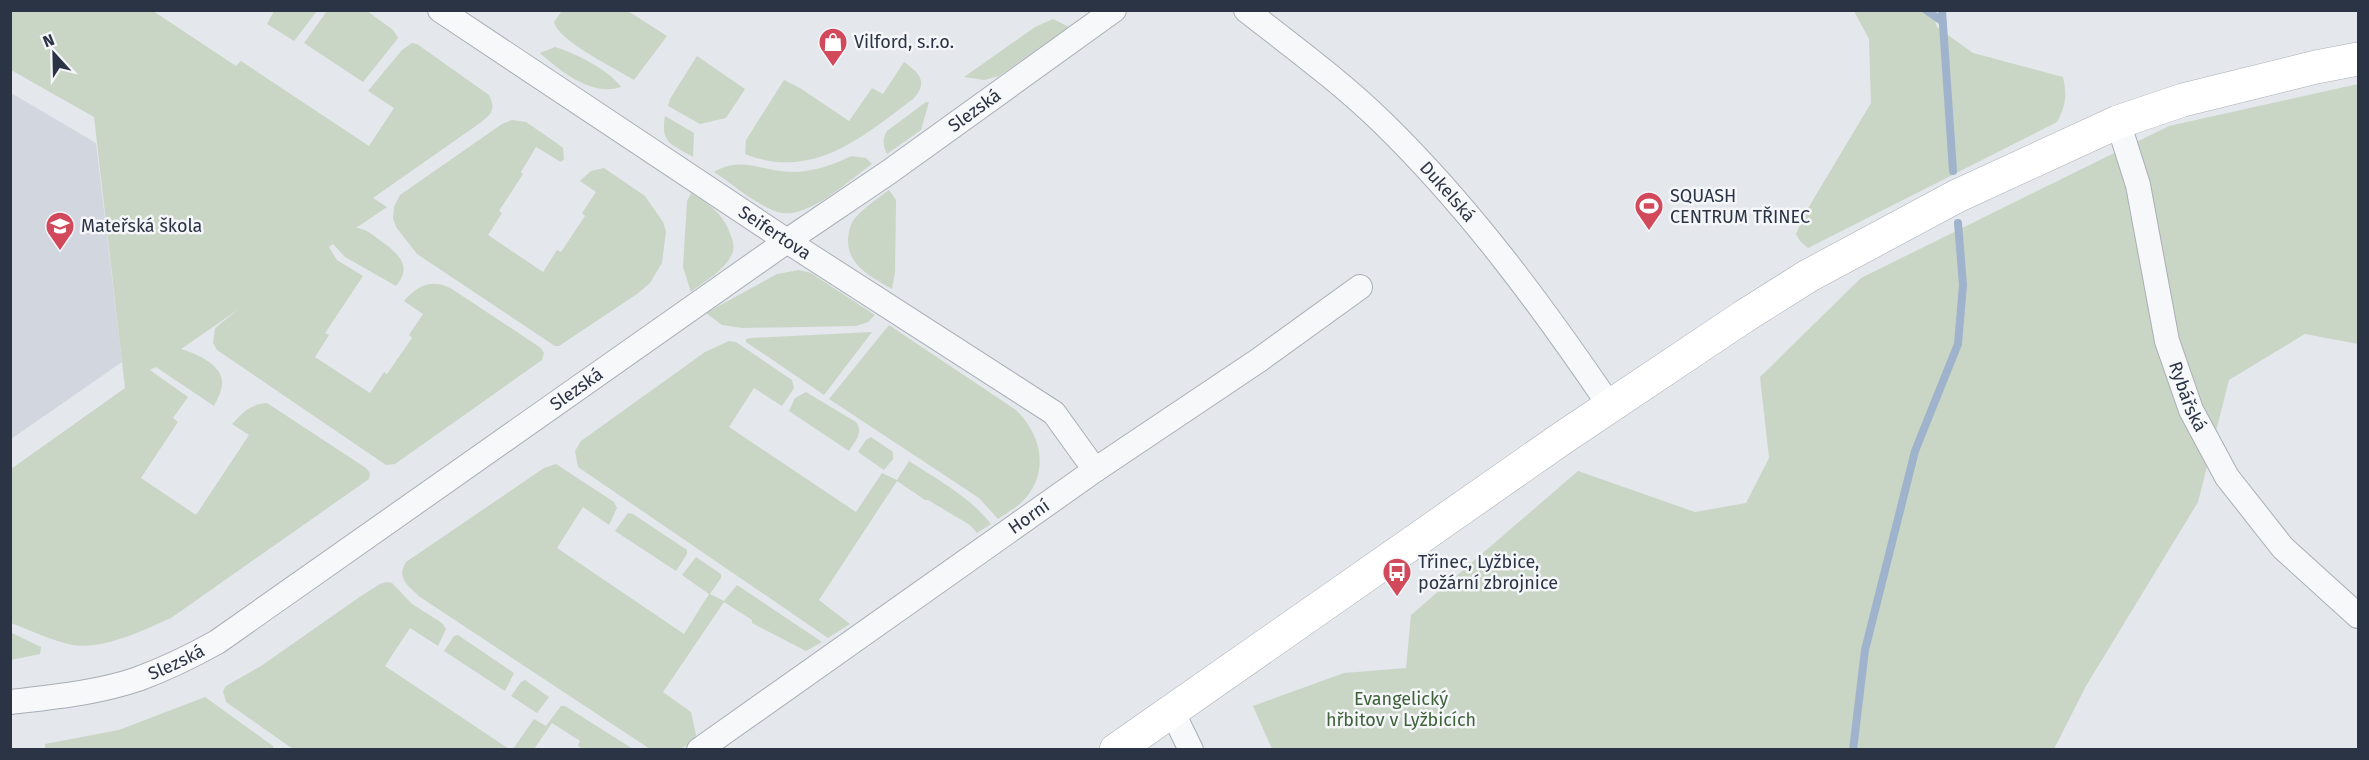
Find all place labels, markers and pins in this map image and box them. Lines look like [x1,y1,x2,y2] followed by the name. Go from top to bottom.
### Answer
[817,26,849,68] shop icon: Vilford, s.r.o.
[854,31,954,53] place label: Vilford, s.r.o.
[1670,185,1810,228] place label: SQUASH CENTRUM TŘINEC
[1633,190,1665,232] sports icon: SQUASH CENTRUM TŘINEC
[44,210,76,252] school or university icon: Mateřská škola
[81,215,202,237] place label: Mateřská škola
[1418,551,1558,594] place label: Třinec, Lyžbice, požární zbrojnice
[1381,556,1413,598] bus stop icon: Třinec, Lyžbice, požární zbrojnice

